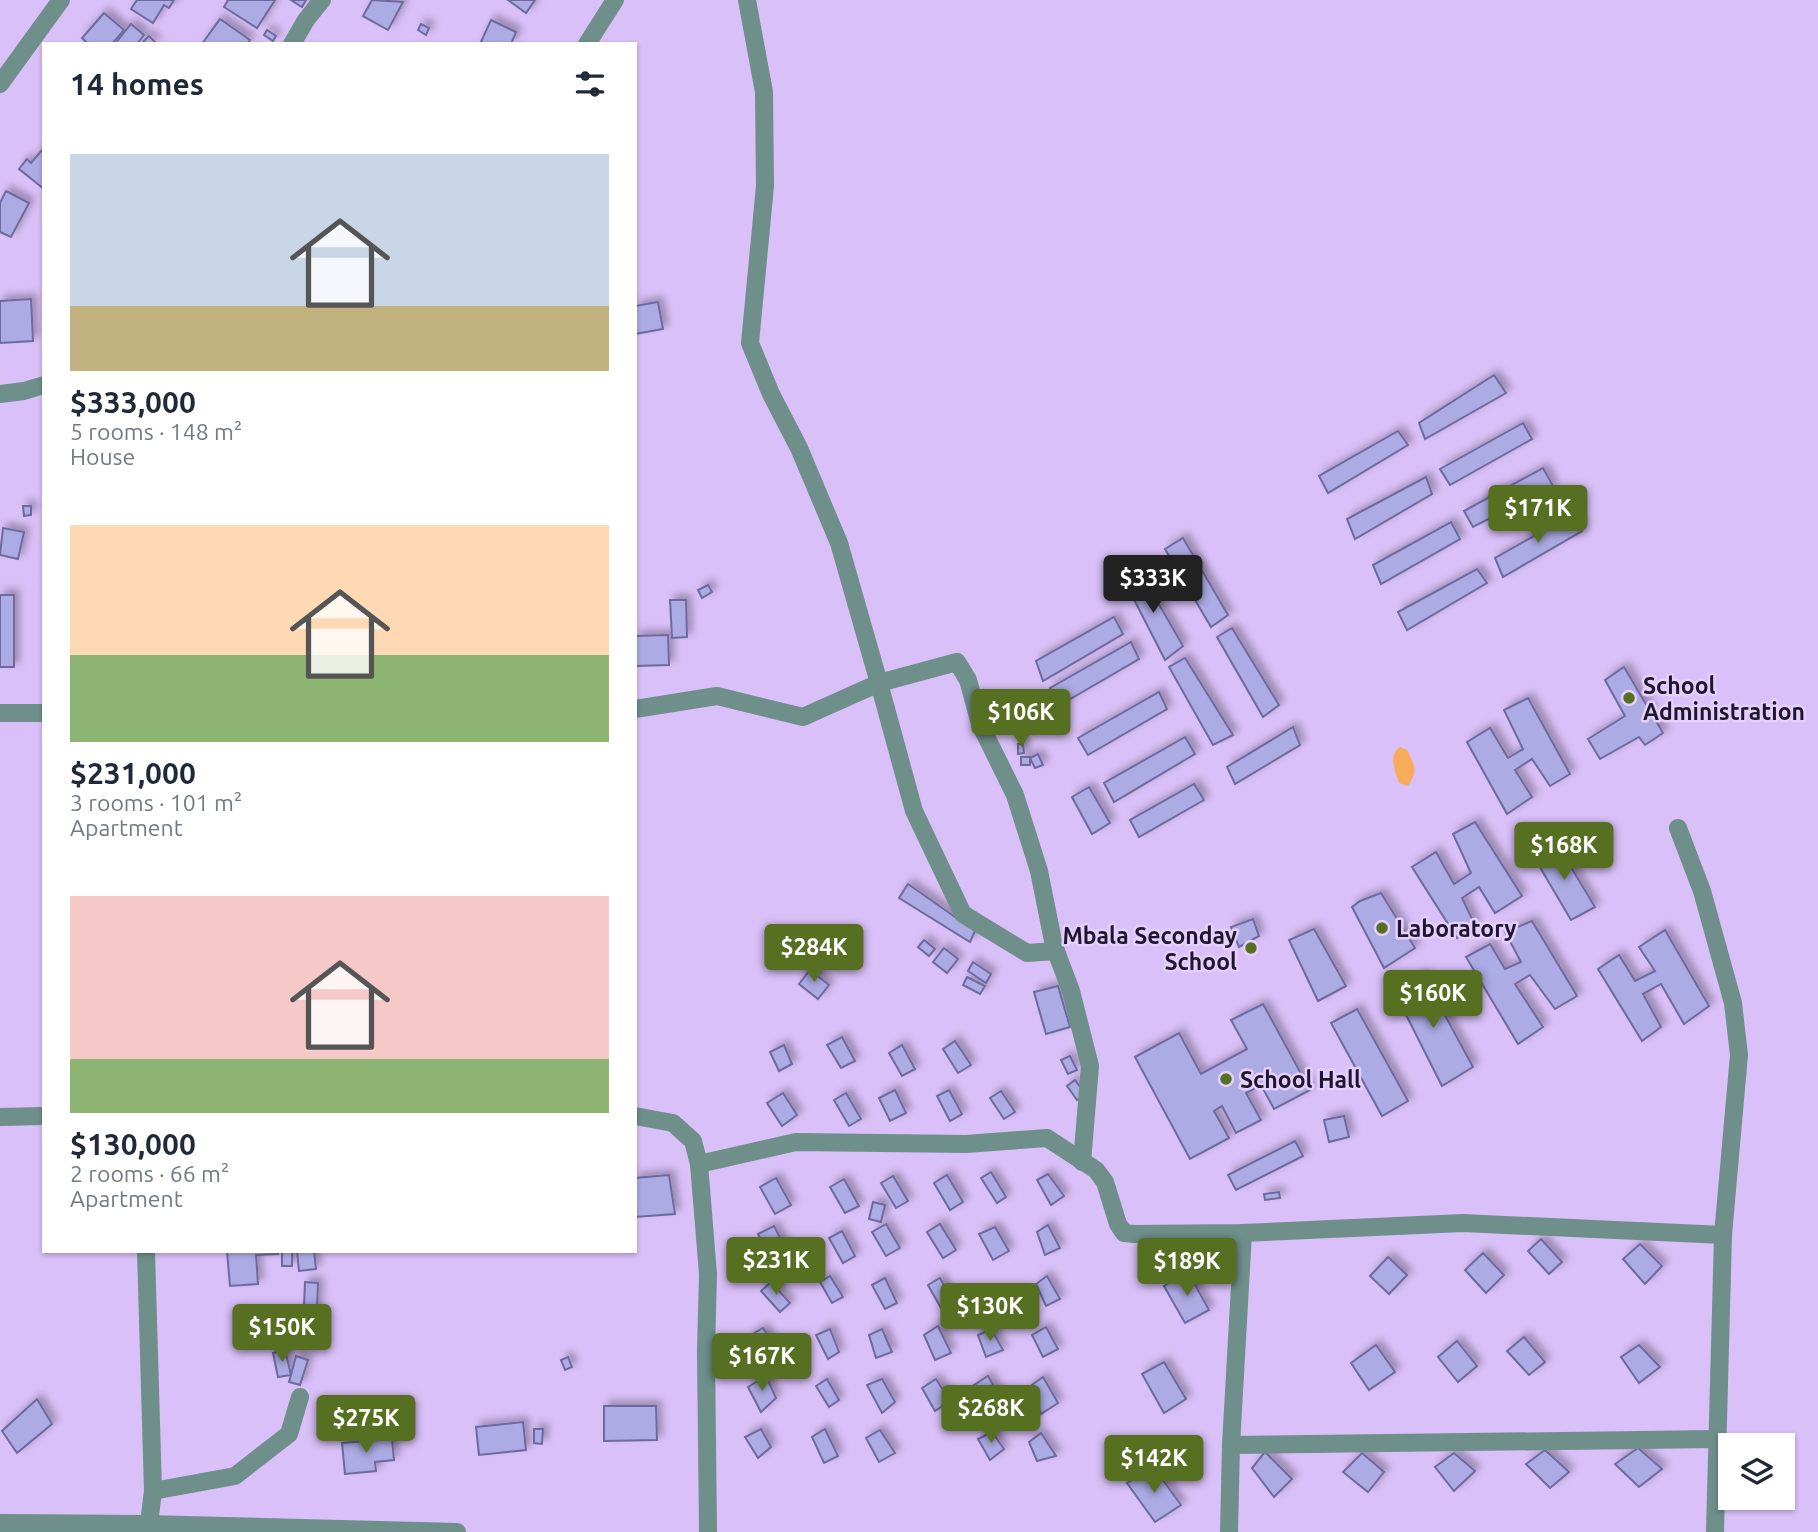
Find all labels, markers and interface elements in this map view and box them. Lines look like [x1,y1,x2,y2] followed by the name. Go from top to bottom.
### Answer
[571,65,609,103] icon: filters
[70,67,204,101] text: 14 homes
[277,200,403,326] icon: home
[70,385,196,419] text: $333,000
[70,419,242,444] text: 5 rooms · 148 m²
[70,444,135,469] text: House
[1489,486,1587,545] pin: $171K
[1504,495,1572,520] text: $171K
[1104,556,1202,615] pin: $333K
[1119,565,1187,590] text: $333K
[277,571,403,697] icon: home
[1643,673,1805,724] place label: School Administration
[972,690,1070,749] pin: $106K
[1621,690,1637,706] marker: School Administration
[987,699,1055,724] text: $106K
[70,756,196,790] text: $231,000
[70,790,242,815] text: 3 rooms · 101 m²
[70,815,183,840] text: Apartment
[1515,822,1613,882] pin: $168K
[1530,832,1598,857] text: $168K
[1396,916,1516,941] place label: Laboratory
[1374,920,1390,936] marker: Laboratory
[1062,923,1237,974] place label: Mbala Seconday School
[765,925,863,984] pin: $284K
[780,934,848,959] text: $284K
[1243,940,1259,956] marker: Mbala Seconday School
[277,942,403,1068] icon: home
[1384,970,1482,1030] pin: $160K
[1399,980,1467,1005] text: $160K
[1240,1067,1361,1092] place label: School Hall
[1218,1071,1234,1087] marker: School Hall
[70,1127,196,1161] text: $130,000
[70,1161,229,1186] text: 2 rooms · 66 m²
[70,1186,183,1211] text: Apartment
[727,1238,825,1297] pin: $231K
[1138,1238,1236,1298] pin: $189K
[742,1247,810,1272] text: $231K
[1153,1248,1221,1273] text: $189K
[941,1284,1039,1343] pin: $130K
[956,1293,1024,1318] text: $130K
[233,1304,331,1364] pin: $150K
[248,1314,316,1339] text: $150K
[713,1334,811,1393] pin: $167K
[728,1343,796,1368] text: $167K
[942,1386,1040,1445] pin: $268K
[957,1395,1025,1420] text: $268K
[317,1396,415,1455] pin: $275K
[332,1405,400,1430] text: $275K
[1718,1433,1795,1510] map controls
[1718,1433,1795,1510] button: layers
[1105,1436,1203,1495] pin: $142K
[1120,1445,1188,1470] text: $142K

